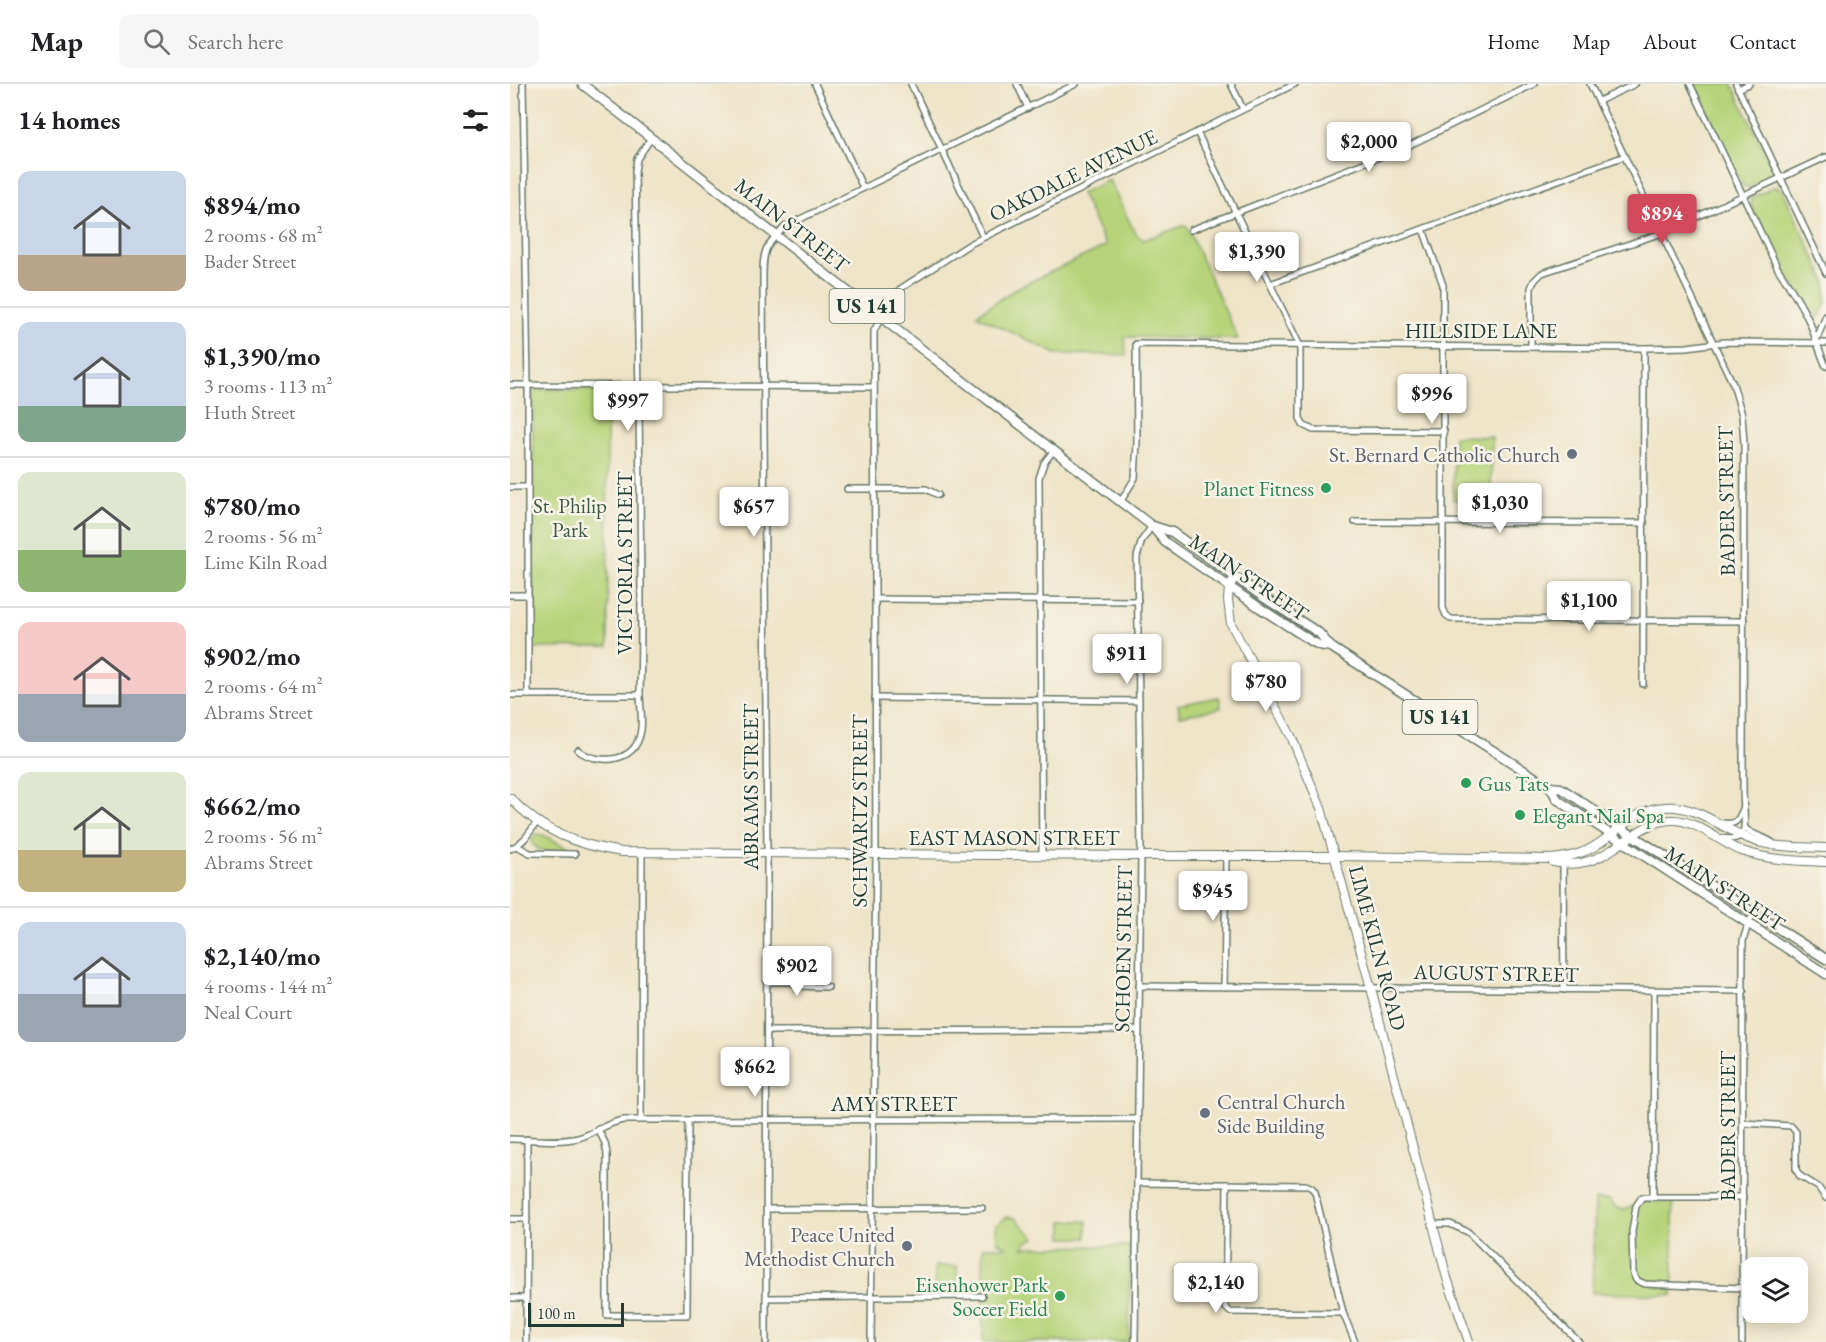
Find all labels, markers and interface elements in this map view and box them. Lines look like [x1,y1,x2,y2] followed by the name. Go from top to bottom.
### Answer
[119,14,539,68] search box
[30,23,83,59] text: Map
[140,25,173,58] icon: search
[188,27,283,56] text: Search here
[1487,28,1539,55] text: Home
[1572,28,1610,55] text: Map
[1643,28,1696,55] text: About
[1729,28,1796,55] text: Contact
[18,103,120,137] text: 14 homes
[459,104,492,137] icon: filters
[1320,122,1418,173] pin: $2,000
[984,123,1162,227] street label: OAKDALE AVENUE
[1341,128,1397,154] text: $2,000
[729,172,855,279] street label: MAIN STREET
[204,188,300,222] text: $894/mo
[1626,194,1698,245] pin: $894
[66,195,138,267] icon: home
[1642,200,1682,226] text: $894
[204,222,323,248] text: 2 rooms · 68 m²
[1208,232,1306,283] pin: $1,390
[1229,238,1285,264] text: $1,390
[204,248,296,274] text: Bader Street
[830,289,904,323] road number: US 141
[1405,317,1558,344] street label: HILLSIDE LANE
[204,339,320,373] text: $1,390/mo
[66,346,138,418] icon: home
[204,373,332,399] text: 3 rooms · 113 m²
[1396,374,1468,425] pin: $996
[1412,380,1452,406] text: $996
[592,381,664,432] pin: $997
[608,387,648,413] text: $997
[204,399,295,425] text: Huth Street
[1711,425,1741,576] street label: BADER STREET
[1329,441,1560,468] place label: St. Bernard Catholic Church
[1565,447,1579,461] marker: St. Bernard Catholic Church
[611,470,638,655] street label: VICTORIA STREET
[1204,475,1314,502] place label: Planet Fitness
[1319,481,1333,495] marker: Planet Fitness
[1451,483,1549,534] pin: $1,030
[718,487,790,538] pin: $657
[204,489,300,523] text: $780/mo
[1472,489,1528,515] text: $1,030
[533,492,607,543] park label: St. Philip Park
[734,493,774,519] text: $657
[66,496,138,568] icon: home
[204,523,323,549] text: 2 rooms · 56 m²
[1184,527,1315,627] street label: MAIN STREET
[204,549,328,575] text: Lime Kiln Road
[1540,581,1638,632] pin: $1,100
[1561,587,1617,613] text: $1,100
[1091,634,1163,685] pin: $911
[204,639,300,673] text: $902/mo
[1107,640,1147,666] text: $911
[66,646,138,718] icon: home
[1230,662,1302,713] pin: $780
[1246,668,1286,694] text: $780
[204,673,323,699] text: 2 rooms · 64 m²
[204,699,313,725] text: Abrams Street
[1402,700,1478,734] road number: US 141
[737,703,764,871] street label: ABRAMS STREET
[846,714,873,908] street label: SCHWARTZ STREET
[1478,770,1549,797] place label: Gus Tats
[1459,776,1473,790] marker: Gus Tats
[204,789,300,823] text: $662/mo
[66,796,138,868] icon: home
[1532,802,1665,829] place label: Elegant Nail Spa
[1513,808,1527,822] marker: Elegant Nail Spa
[204,823,323,849] text: 2 rooms · 56 m²
[908,824,1120,851] street label: EAST MASON STREET
[1660,839,1791,937] street label: MAIN STREET
[204,849,313,875] text: Abrams Street
[1343,863,1413,1034] street label: LIME KILN ROAD
[1108,864,1138,1033] street label: SCHOEN STREET
[1177,871,1249,922] pin: $945
[1193,877,1233,903] text: $945
[204,939,320,973] text: $2,140/mo
[66,946,138,1018] icon: home
[761,946,833,997] pin: $902
[777,952,817,978] text: $902
[1412,958,1580,988] street label: AUGUST STREET
[204,973,332,999] text: 4 rooms · 144 m²
[204,999,292,1025] text: Neal Court
[719,1047,791,1098] pin: $662
[1714,1050,1741,1201] street label: BADER STREET
[735,1053,775,1079] text: $662
[1217,1088,1346,1139] place label: Central Church Side Building
[830,1090,958,1117] street label: AMY STREET
[1198,1106,1212,1120] marker: Central Church Side Building
[744,1221,895,1272] place label: Peace United Methodist Church
[900,1239,914,1253] marker: Peace United Methodist Church
[1742,1257,1808,1323] map controls
[1742,1257,1808,1323] button: layers
[1167,1263,1265,1314] pin: $2,140
[1188,1269,1244,1295] text: $2,140
[915,1271,1049,1322] place label: Eisenhower Park Soccer Field
[1053,1289,1067,1303] marker: Eisenhower Park Soccer Field
[528,1300,624,1328] scale bar
[537,1303,576,1324] text: 100 m

